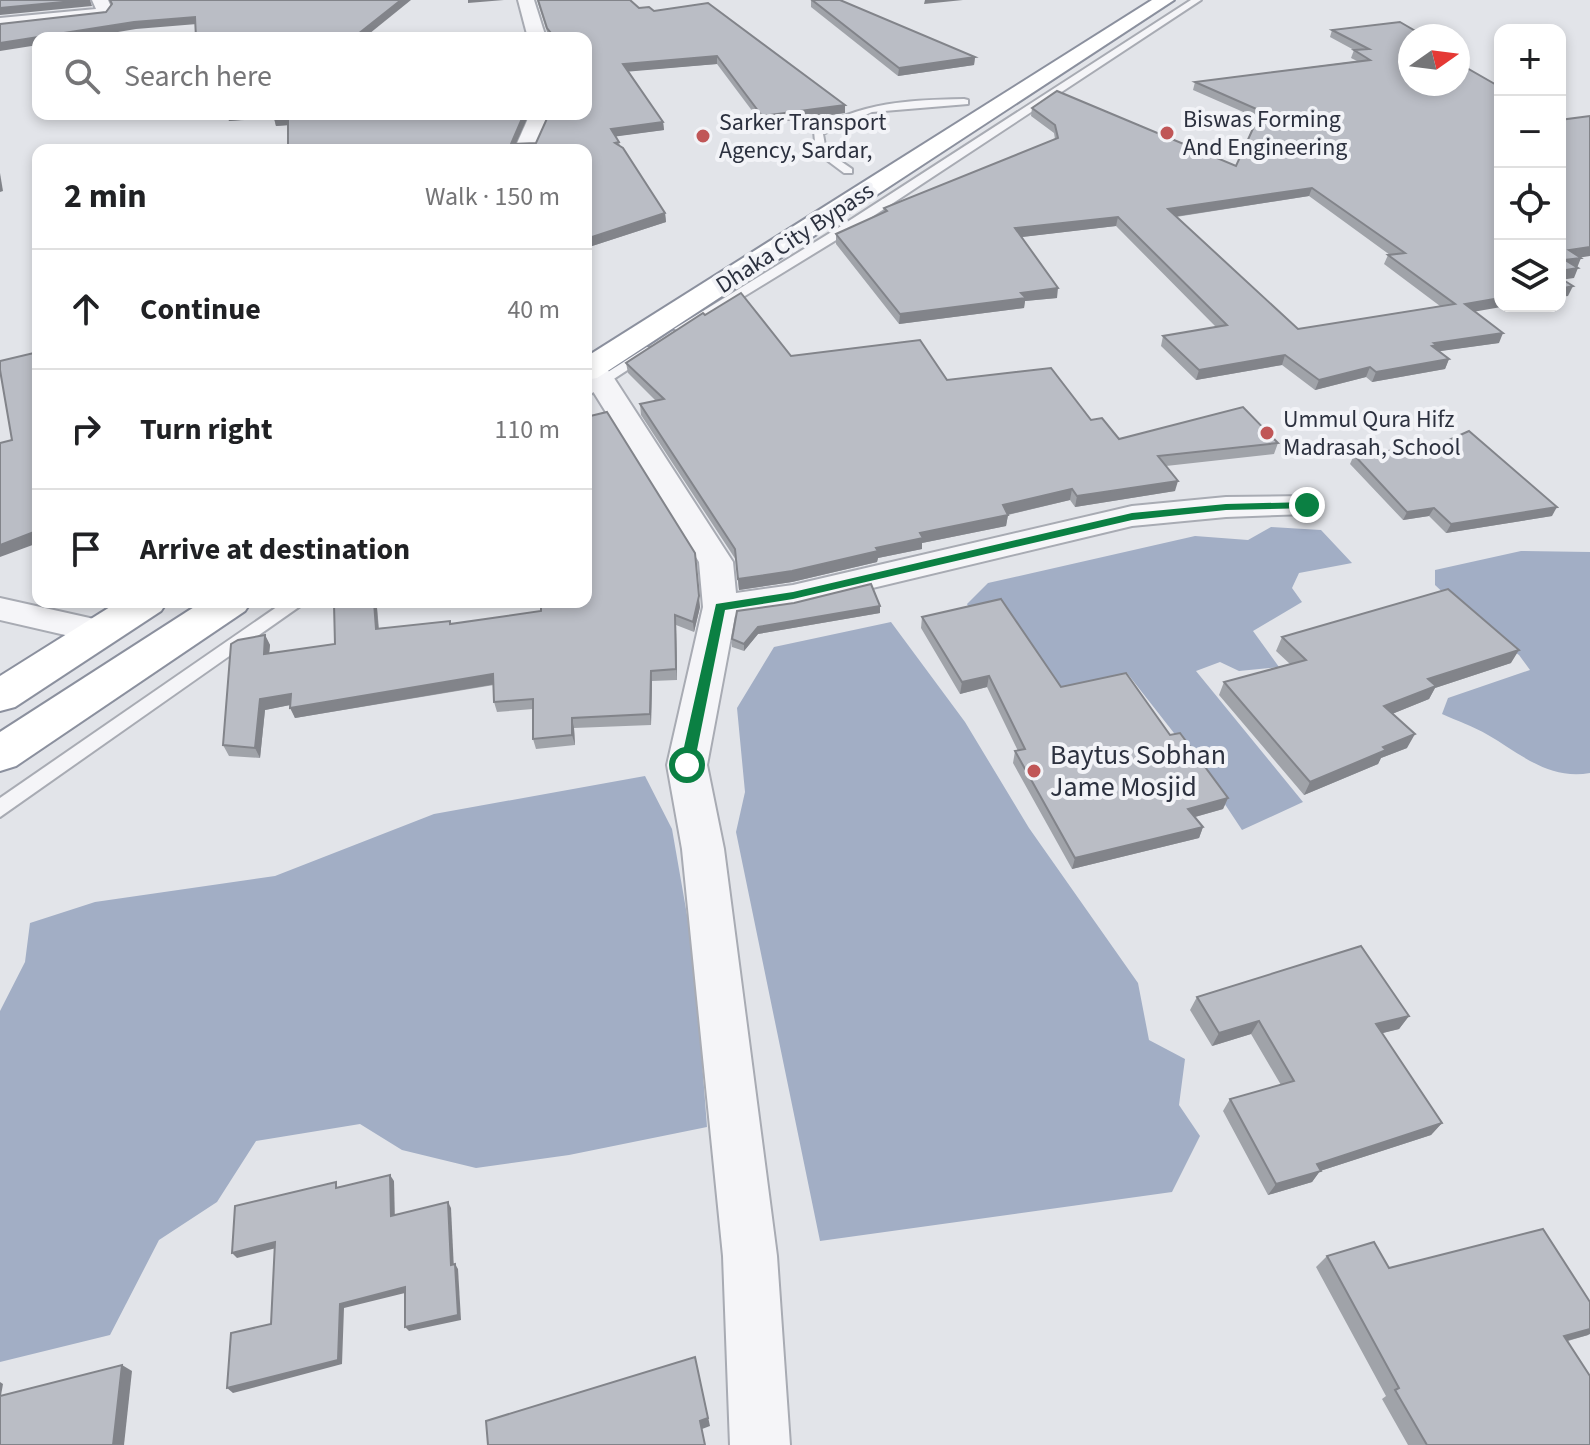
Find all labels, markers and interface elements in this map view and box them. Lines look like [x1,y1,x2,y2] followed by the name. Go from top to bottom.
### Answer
[1398,24,1470,96] north arrow
[1494,24,1566,312] map controls
[1494,24,1566,96] button: +
[32,32,592,120] search box
[60,54,104,98] icon: search
[124,55,272,98] text: Search here
[1494,96,1566,168] button: −
[1183,102,1347,165] place label: Biswas Forming And Engineering
[719,105,886,168] place label: Sarker Transport Agency, Sardar,
[1158,124,1176,142] marker: Biswas Forming And Engineering
[694,127,712,145] marker: Sarker Transport Agency, Sardar,
[1494,168,1566,240] button: locate
[64,172,147,221] text: 2 min
[709,174,881,302] street label: Dhaka City Bypass
[425,178,560,215] text: Walk · 150 m
[1494,240,1566,312] button: layers
[64,287,108,331] icon: ahead
[140,288,261,331] text: Continue
[507,291,560,328] text: 40 m
[1283,402,1461,465] place label: Ummul Qura Hifz Madrasah, School
[64,407,108,451] icon: right
[140,408,272,451] text: Turn right
[494,411,560,448] text: 110 m
[1258,424,1276,442] marker: Ummul Qura Hifz Madrasah, School
[1289,487,1325,523] route end
[64,527,108,571] icon: arrive
[140,528,410,571] text: Arrive at destination
[1050,735,1226,807] place label: Baytus Sobhan Jame Mosjid
[669,747,705,783] route start
[1025,762,1043,780] marker: Baytus Sobhan Jame Mosjid

